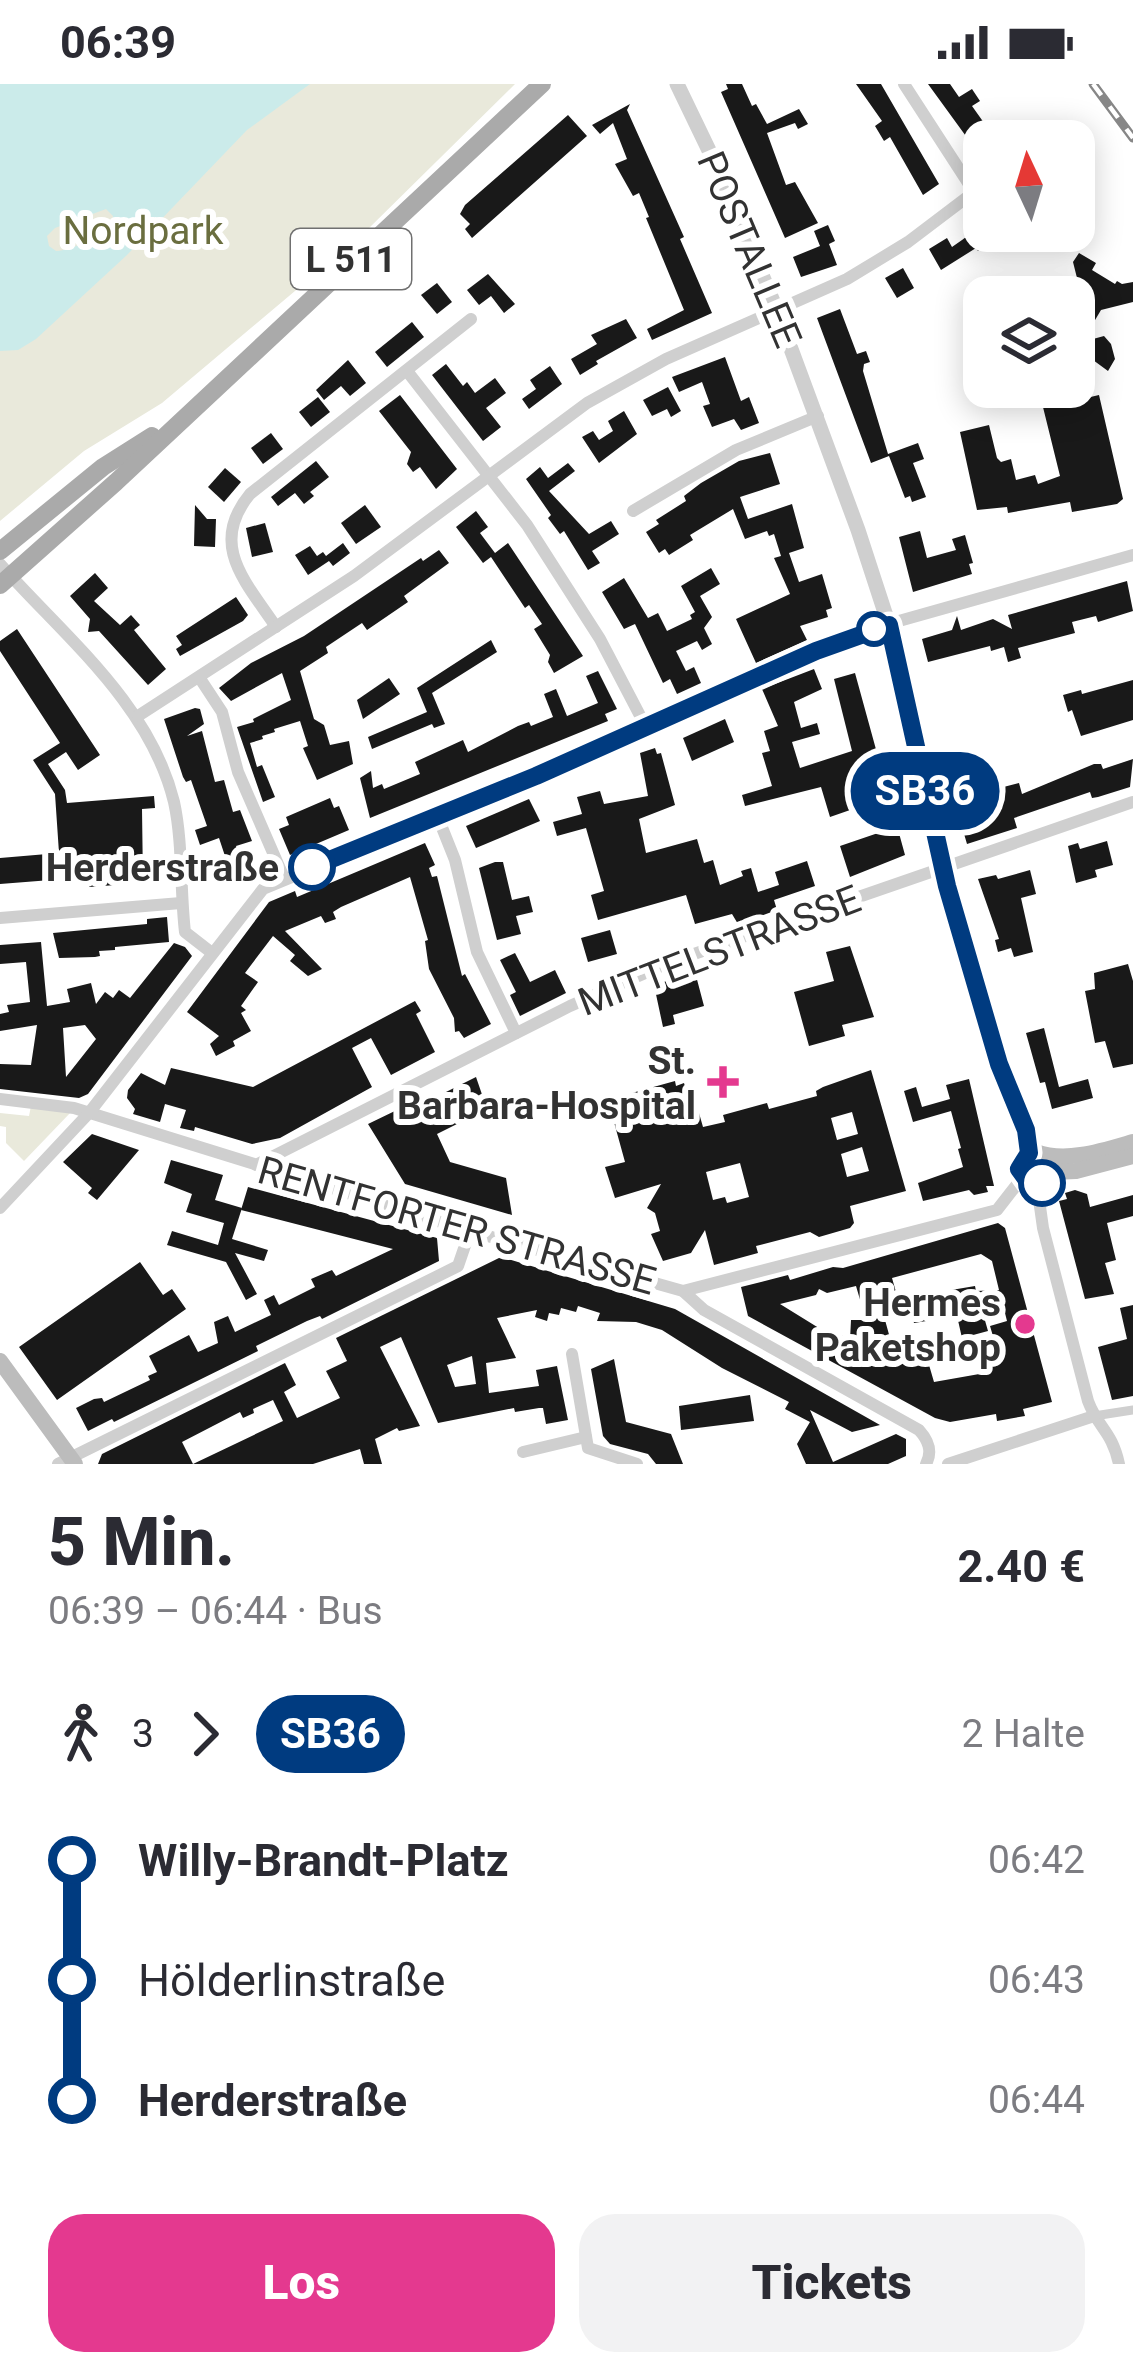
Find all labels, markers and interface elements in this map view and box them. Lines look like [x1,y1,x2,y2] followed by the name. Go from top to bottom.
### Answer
[60,16,176,69] text: 06:39
[963,120,1095,252] north arrow
[963,120,1095,408] map controls
[687,145,811,354] street label: POSTALLEE
[62,208,224,254] park label: Nordpark
[291,229,411,289] road number: L 511
[963,276,1095,408] button: layers
[858,613,890,645] unlabelled marker
[841,752,1009,830] line badge: SB36
[875,766,975,815] text: SB36
[46,845,279,891] place label: Herderstraße
[290,845,334,889] marker: Herderstraße
[572,876,867,1026] street label: MITTELSTRASSE
[397,1038,696,1129] place label: St. Barbara-Hospital
[707,1066,739,1098] marker: St. Barbara-Hospital
[253,1147,661,1305] street label: RENTFORTER STRASSE
[1020,1161,1064,1205] unlabelled marker
[815,1280,1001,1371] place label: Hermes Paketshop
[1012,1311,1038,1337] marker: Hermes Paketshop
[48,1504,235,1581] text: 5 Min.
[957,1540,1085,1593] text: 2.40 €
[48,1588,383,1634] text: 06:39 – 06:44 · Bus
[48,1701,114,1767] icon: walk
[172,1701,238,1767] icon: forward
[280,1709,381,1758] text: SB36
[132,1711,154,1757] text: 3
[961,1711,1085,1757] text: 2 Halte
[138,1834,509,1887] text: Willy-Brandt-Platz
[988,1837,1085,1883] text: 06:42
[138,1954,445,2007] text: Hölderlinstraße
[988,1957,1085,2003] text: 06:43
[138,2074,407,2127] text: Herderstraße
[988,2077,1085,2123] text: 06:44
[48,2214,555,2352] button: Los
[579,2214,1085,2352] button: Tickets

